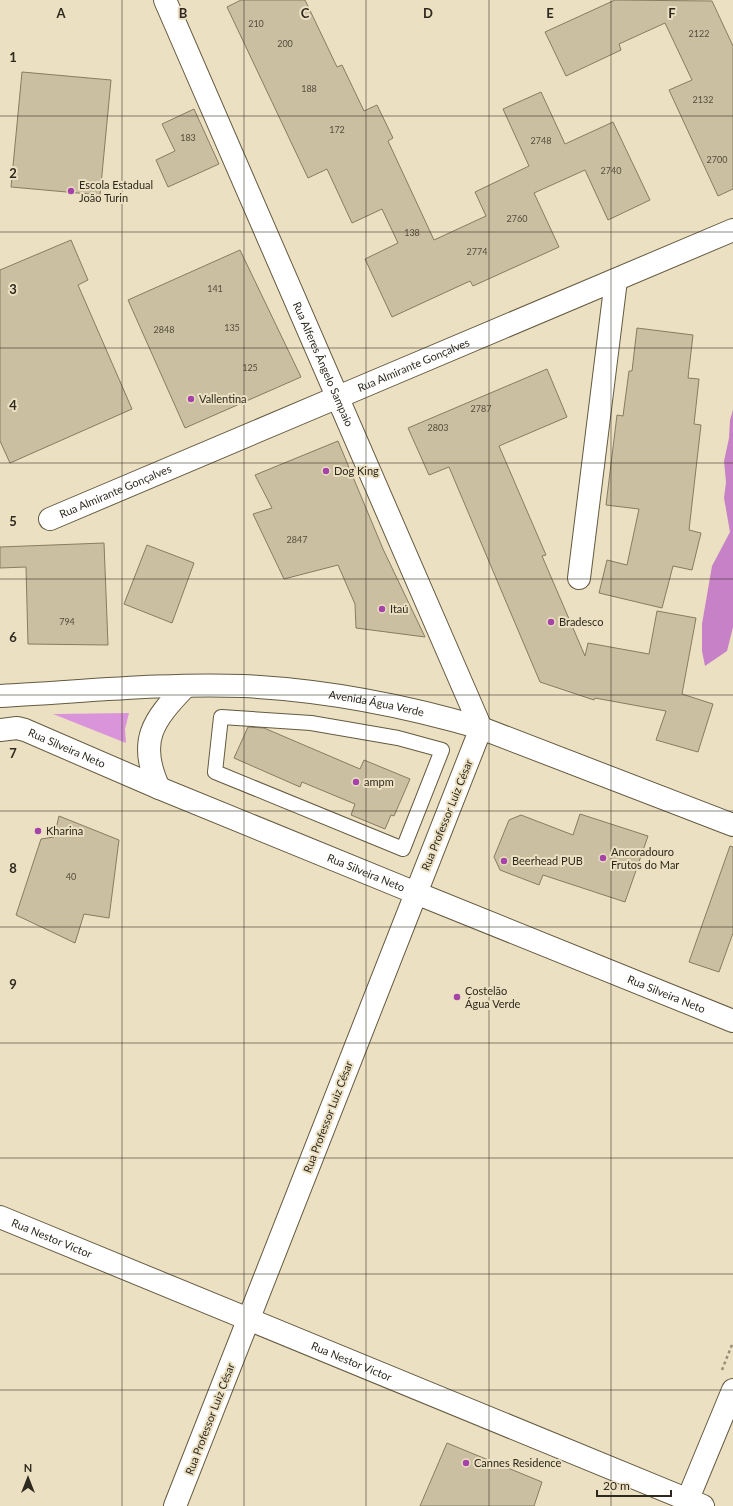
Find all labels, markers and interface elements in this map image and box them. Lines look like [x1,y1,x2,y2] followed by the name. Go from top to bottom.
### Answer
[55,5,66,21] text: A
[179,5,188,21] text: B
[301,5,310,21] text: C
[423,5,433,21] text: D
[546,5,554,21] text: E
[668,5,676,21] text: F
[248,18,264,29] house number: 210
[689,28,709,39] house number: 2122
[277,38,293,49] house number: 200
[9,49,17,65] text: 1
[301,83,317,94] house number: 188
[693,94,713,105] house number: 2132
[329,124,345,135] house number: 172
[180,132,196,143] house number: 183
[531,135,551,146] house number: 2748
[707,154,727,165] house number: 2700
[9,165,17,181] text: 2
[601,165,621,176] house number: 2740
[79,178,153,204] place label: Escola Estadual João Turin
[66,186,76,196] marker: Escola Estadual João Turin
[507,213,527,224] house number: 2760
[404,227,420,238] house number: 138
[467,246,487,257] house number: 2774
[9,281,17,297] text: 3
[207,283,223,294] house number: 141
[291,300,356,428] street label: Rua Alferes Ângelo Sampaio
[224,322,240,333] house number: 135
[154,324,174,335] house number: 2848
[355,335,471,394] street label: Rua Almirante Gonçalves
[242,362,258,373] house number: 125
[199,392,247,405] place label: Vallentina
[186,394,196,404] marker: Vallentina
[9,397,17,413] text: 4
[471,403,491,414] house number: 2787
[428,422,448,433] house number: 2803
[57,461,173,520] street label: Rua Almirante Gonçalves
[334,464,379,477] place label: Dog King
[321,466,331,476] marker: Dog King
[9,513,17,529] text: 5
[287,534,307,545] house number: 2847
[390,602,408,615] place label: Itaú
[377,604,387,614] marker: Itaú
[559,615,604,628] place label: Bradesco
[59,616,75,627] house number: 794
[546,617,556,627] marker: Bradesco
[9,629,17,645] text: 6
[328,687,426,719] street label: Avenida Água Verde
[27,725,108,770] street label: Rua Silveira Neto
[9,745,17,761] text: 7
[418,757,475,872] street label: Rua Professor Luiz César
[364,775,394,788] place label: ampm
[351,777,361,787] marker: ampm
[46,824,83,837] place label: Kharina
[33,826,43,836] marker: Kharina
[611,845,679,871] place label: Ancoradouro Frutos do Mar
[325,850,407,894] street label: Rua Silveira Neto
[598,853,608,863] marker: Ancoradouro Frutos do Mar
[512,854,583,867] place label: Beerhead PUB
[499,856,509,866] marker: Beerhead PUB
[9,860,17,876] text: 8
[66,871,76,882] house number: 40
[626,972,707,1015] street label: Rua Silveira Neto
[9,976,17,992] text: 9
[465,984,521,1010] place label: Costelão Água Verde
[452,992,462,1002] marker: Costelão Água Verde
[300,1059,355,1174] street label: Rua Professor Luiz César
[10,1215,94,1260] street label: Rua Nestor Victor
[309,1339,394,1383] street label: Rua Nestor Victor
[182,1361,237,1476] street label: Rua Professor Luiz César
[474,1456,561,1469] place label: Cannes Residence
[8,1458,48,1498] north arrow
[461,1458,471,1468] marker: Cannes Residence
[24,1461,32,1474] text: N
[597,1472,671,1498] scale bar
[603,1478,630,1493] text: 20 m

